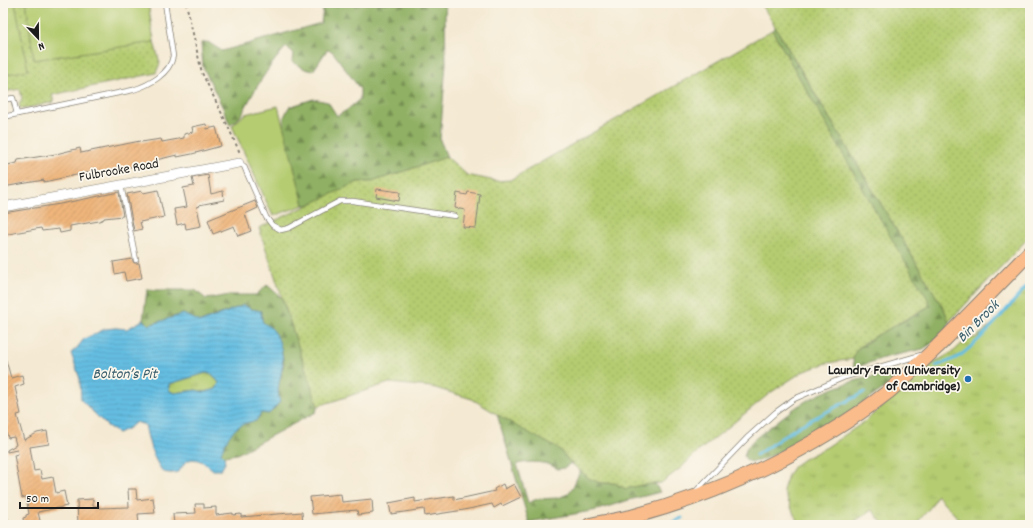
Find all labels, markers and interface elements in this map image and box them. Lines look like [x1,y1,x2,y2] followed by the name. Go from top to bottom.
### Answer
[18,18,58,58] north arrow
[35,37,47,54] text: N
[78,154,160,188] street label: Fulbrooke Road
[953,294,1007,348] water label: Bin Brook
[828,361,961,397] place label: Laundry Farm (University of Cambridge)
[93,364,159,386] water label: Bolton’s Pit
[963,374,973,384] marker: Laundry Farm (University of Cambridge)
[20,484,98,510] scale bar
[26,491,49,508] text: 50 m

